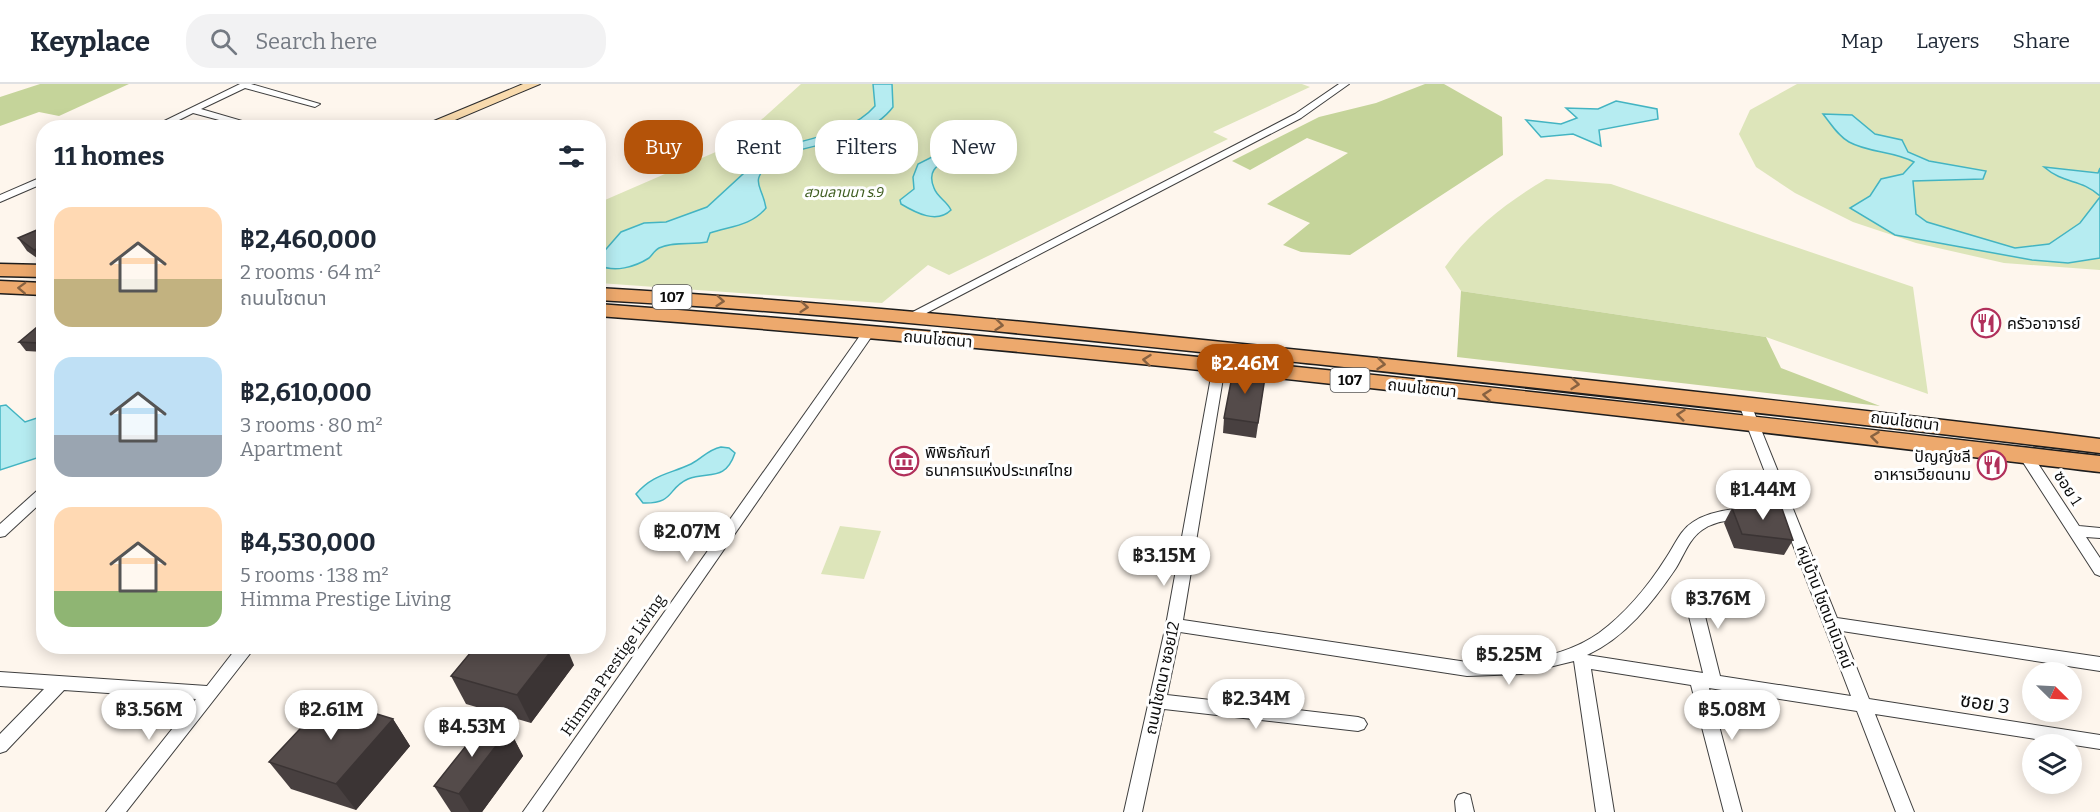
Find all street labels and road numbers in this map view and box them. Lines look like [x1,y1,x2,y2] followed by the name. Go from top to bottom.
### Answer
[652,285,692,309] road number: 107
[903,327,973,351] street label: ถนนโชตนา
[1330,368,1370,392] road number: 107
[1387,375,1457,401] street label: ถนนโชตนา
[1869,407,1941,435] street label: ถนนโชตนา
[2050,467,2086,509] street label: ซอย 1
[1793,543,1857,671] street label: หมู่บ้าน โชตนานิเวศน์
[557,590,669,740] street label: Himma Prestige Living
[1141,620,1183,736] street label: ถนนโชตนา ซอย12
[1958,687,2012,719] street label: ซอย 3

